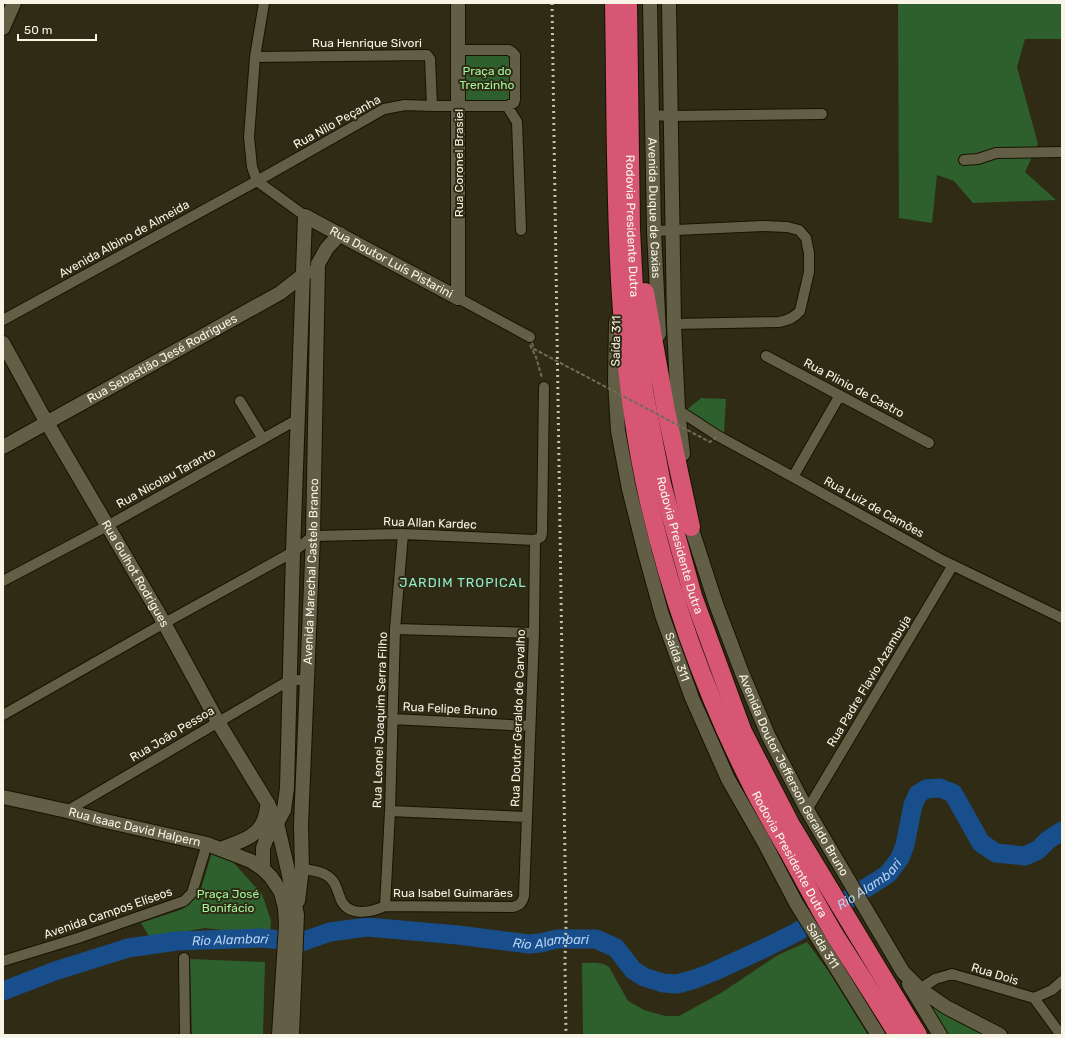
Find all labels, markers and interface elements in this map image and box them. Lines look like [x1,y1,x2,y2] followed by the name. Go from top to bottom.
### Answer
[18,16,96,42] scale bar
[24,23,52,37] text: 50 m
[312,36,422,50] street label: Rua Henrique Sivori
[460,64,515,92] park label: Praça do Trenzinho
[291,92,383,152] street label: Rua Nilo Peçanha
[452,109,466,217] street label: Rua Coronel Brasiel
[645,137,663,279] street label: Avenida Duque de Caxias
[623,155,641,297] street label: Rodovia Presidente Dutra
[56,197,192,281] street label: Avenida Albino de Almeida
[327,224,455,301] street label: Rua Doutor Luís Pistarini
[85,311,240,406] street label: Rua Sebastião Jesé Rodrigues
[609,315,623,367] street label: Saída 311
[801,356,907,420] street label: Rua Plinio de Castro
[114,445,218,511] street label: Rua Nicolau Taranto
[822,474,926,540] street label: Rua Luiz de Camões
[654,475,706,616] street label: Rodovia Presidente Dutra
[301,478,321,665] street label: Avenida Marechal Castelo Branco
[383,514,477,532] street label: Rua Allan Kardec
[99,518,172,630] street label: Rua Gulhot Rodrigues
[399,575,527,590] district label: JARDIM TROPICAL
[824,613,914,749] street label: Rua Padre Flavio Azambuja
[508,629,528,807] street label: Rua Doutor Geraldo de Carvalho
[370,631,390,808] street label: Rua Leonel Joaquim Serra Filho
[662,631,692,683] street label: Saída 311
[736,671,852,879] street label: Avenida Doutor Jefferson Geraldo Bruno
[402,700,498,718] street label: Rua Felipe Bruno
[127,703,217,765] street label: Rua João Pessoa
[749,789,830,920] street label: Rodovia Presidente Dutra
[67,805,202,849] street label: Rua Isaac David Halpern
[834,855,905,913] water label: Rio Alambari
[42,884,174,942] street label: Avenida Campos Elíseos
[393,886,513,900] street label: Rua Isabel Guimarães
[197,887,259,915] park label: Praça José Bonifácio
[803,920,842,971] street label: Saída 311
[192,931,270,948] water label: Rio Alambari
[512,932,590,952] water label: Rio Alambari
[970,960,1020,988] street label: Rua Dois

